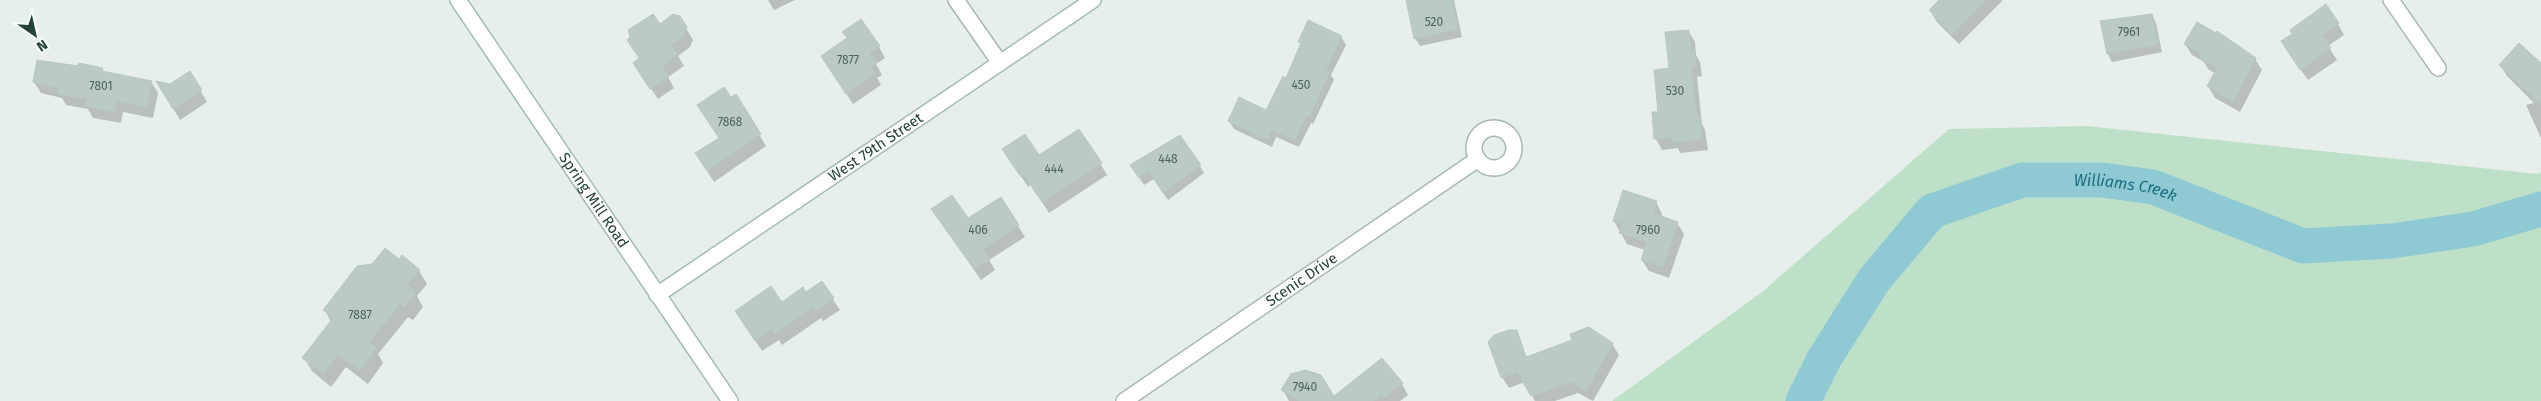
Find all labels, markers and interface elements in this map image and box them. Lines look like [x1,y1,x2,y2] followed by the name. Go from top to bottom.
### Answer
[10,10,60,60] north arrow
[1425,15,1444,29] house number: 520
[2118,25,2140,39] house number: 7961
[33,36,51,55] text: N
[837,53,859,67] house number: 7877
[1292,78,1311,92] house number: 450
[89,79,113,93] house number: 7801
[1666,84,1685,98] house number: 530
[825,108,927,185] street label: West 79th Street
[718,115,743,129] house number: 7868
[555,149,632,251] street label: Spring Mill Road
[1158,152,1178,166] house number: 448
[1044,162,1064,176] house number: 444
[2074,171,2180,206] water label: Williams Creek
[968,223,988,237] house number: 406
[1636,223,1661,237] house number: 7960
[1262,249,1341,310] street label: Scenic Drive
[348,308,372,322] house number: 7887
[1293,380,1317,394] house number: 7940

